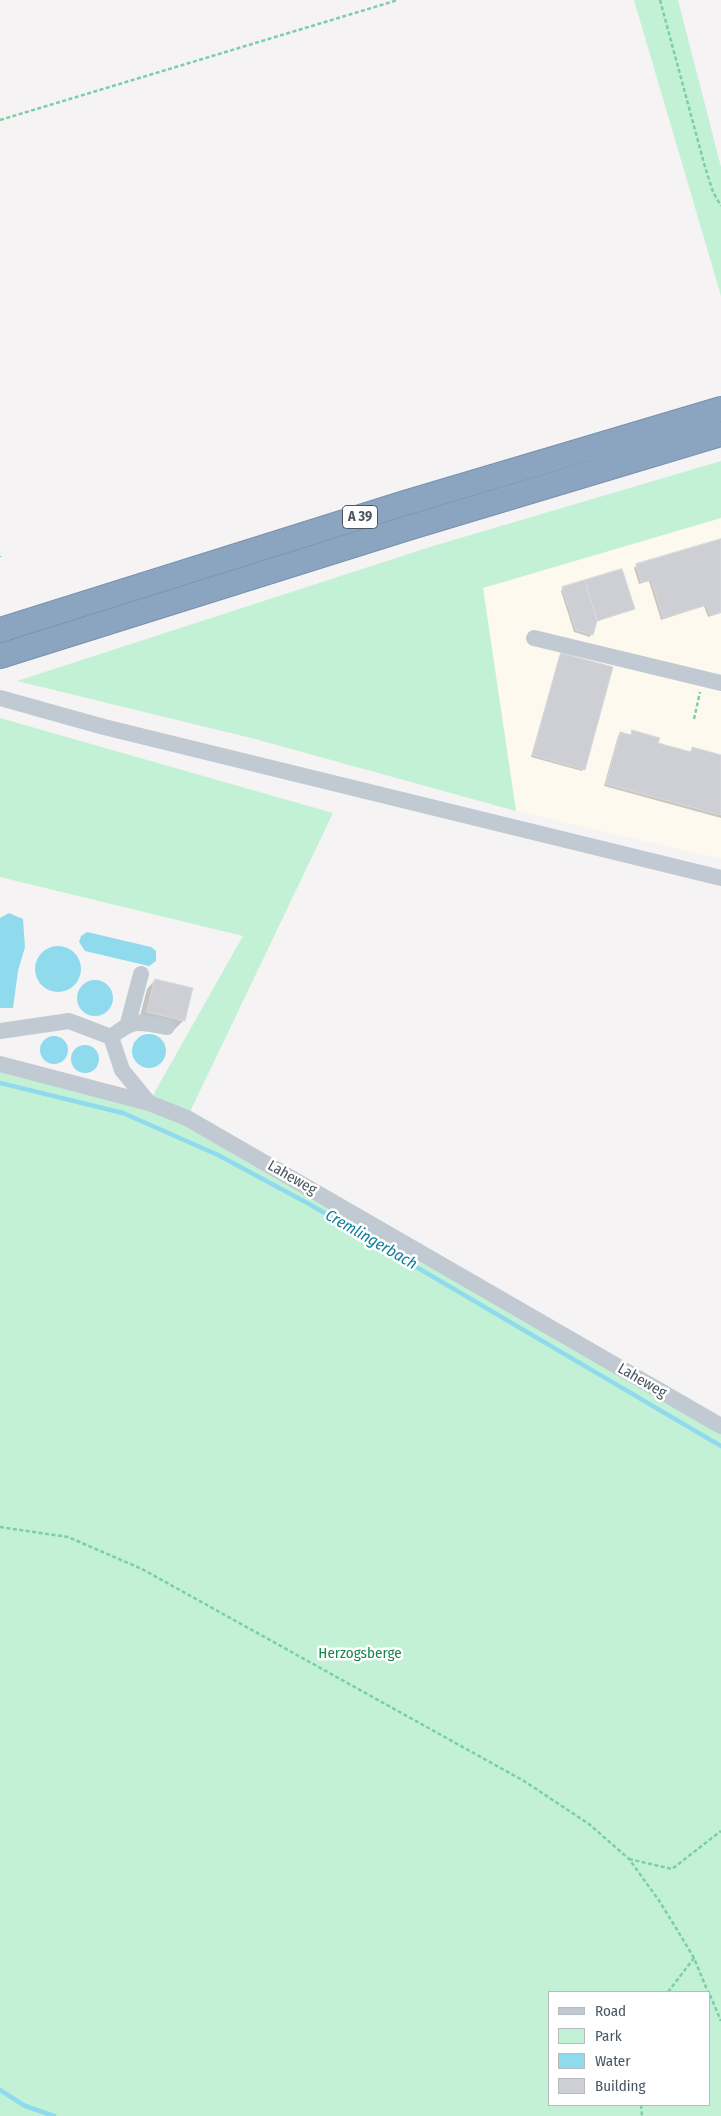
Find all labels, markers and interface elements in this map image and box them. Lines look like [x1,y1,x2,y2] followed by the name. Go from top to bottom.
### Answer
[342,506,378,528] road number: A 39
[264,1157,320,1199] street label: Laheweg
[322,1206,420,1274] water label: Cremlingerbach
[614,1360,670,1402] street label: Laheweg
[318,1645,402,1663] park label: Herzogsberge
[548,1991,711,2106] legend
[595,2002,626,2020] text: Road
[595,2027,622,2045] text: Park
[595,2052,630,2070] text: Water
[595,2077,646,2095] text: Building

